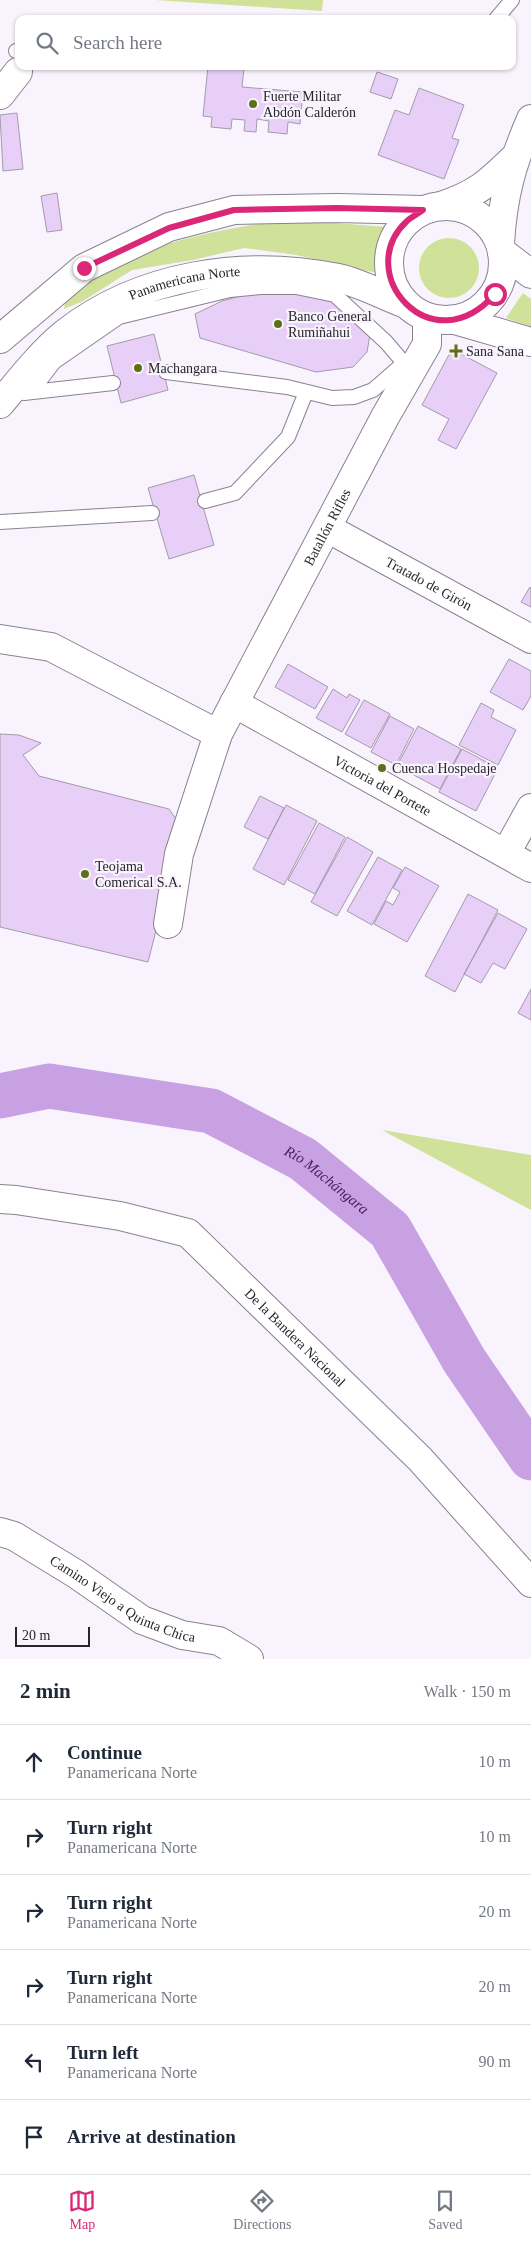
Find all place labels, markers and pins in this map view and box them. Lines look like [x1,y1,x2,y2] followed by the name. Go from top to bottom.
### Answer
[263,89,356,120] place label: Fuerte Militar Abdón Calderón
[247,98,259,110] marker: Fuerte Militar Abdón Calderón
[288,309,372,340] place label: Banco General Rumiñahui
[272,318,284,330] marker: Banco General Rumiñahui
[466,344,525,359] place label: Sana Sana
[450,345,462,357] marker: Sana Sana
[148,361,218,376] place label: Machangara
[132,362,144,374] marker: Machangara
[392,761,497,776] place label: Cuenca Hospedaje
[376,762,388,774] marker: Cuenca Hospedaje
[95,859,182,890] place label: Teojama Comerical S.A.
[79,868,91,880] marker: Teojama Comerical S.A.

